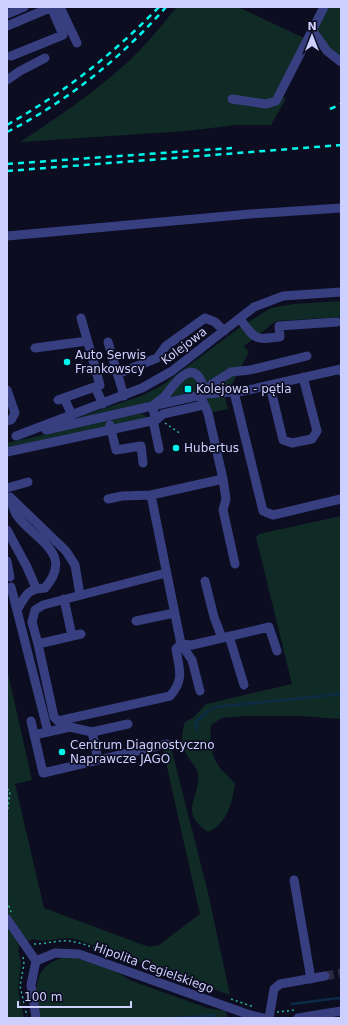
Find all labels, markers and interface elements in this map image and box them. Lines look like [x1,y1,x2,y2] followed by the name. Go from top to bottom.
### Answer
[292,16,332,56] north arrow
[307,20,317,33] text: N
[159,324,209,368] street label: Kolejowa
[75,348,146,376] place label: Auto Serwis Frankowscy
[62,357,72,367] marker: Auto Serwis Frankowscy
[196,382,292,396] place label: Kolejowa - pętla
[183,384,193,394] marker: Kolejowa - pętla
[184,441,239,455] place label: Hubertus
[171,443,181,453] marker: Hubertus
[70,738,215,766] place label: Centrum Diagnostyczno Naprawcze JAGO
[57,747,67,757] marker: Centrum Diagnostyczno Naprawcze JAGO
[92,940,216,996] street label: Hipolita Cegielskiego
[18,983,131,1009] scale bar
[24,990,62,1004] text: 100 m

